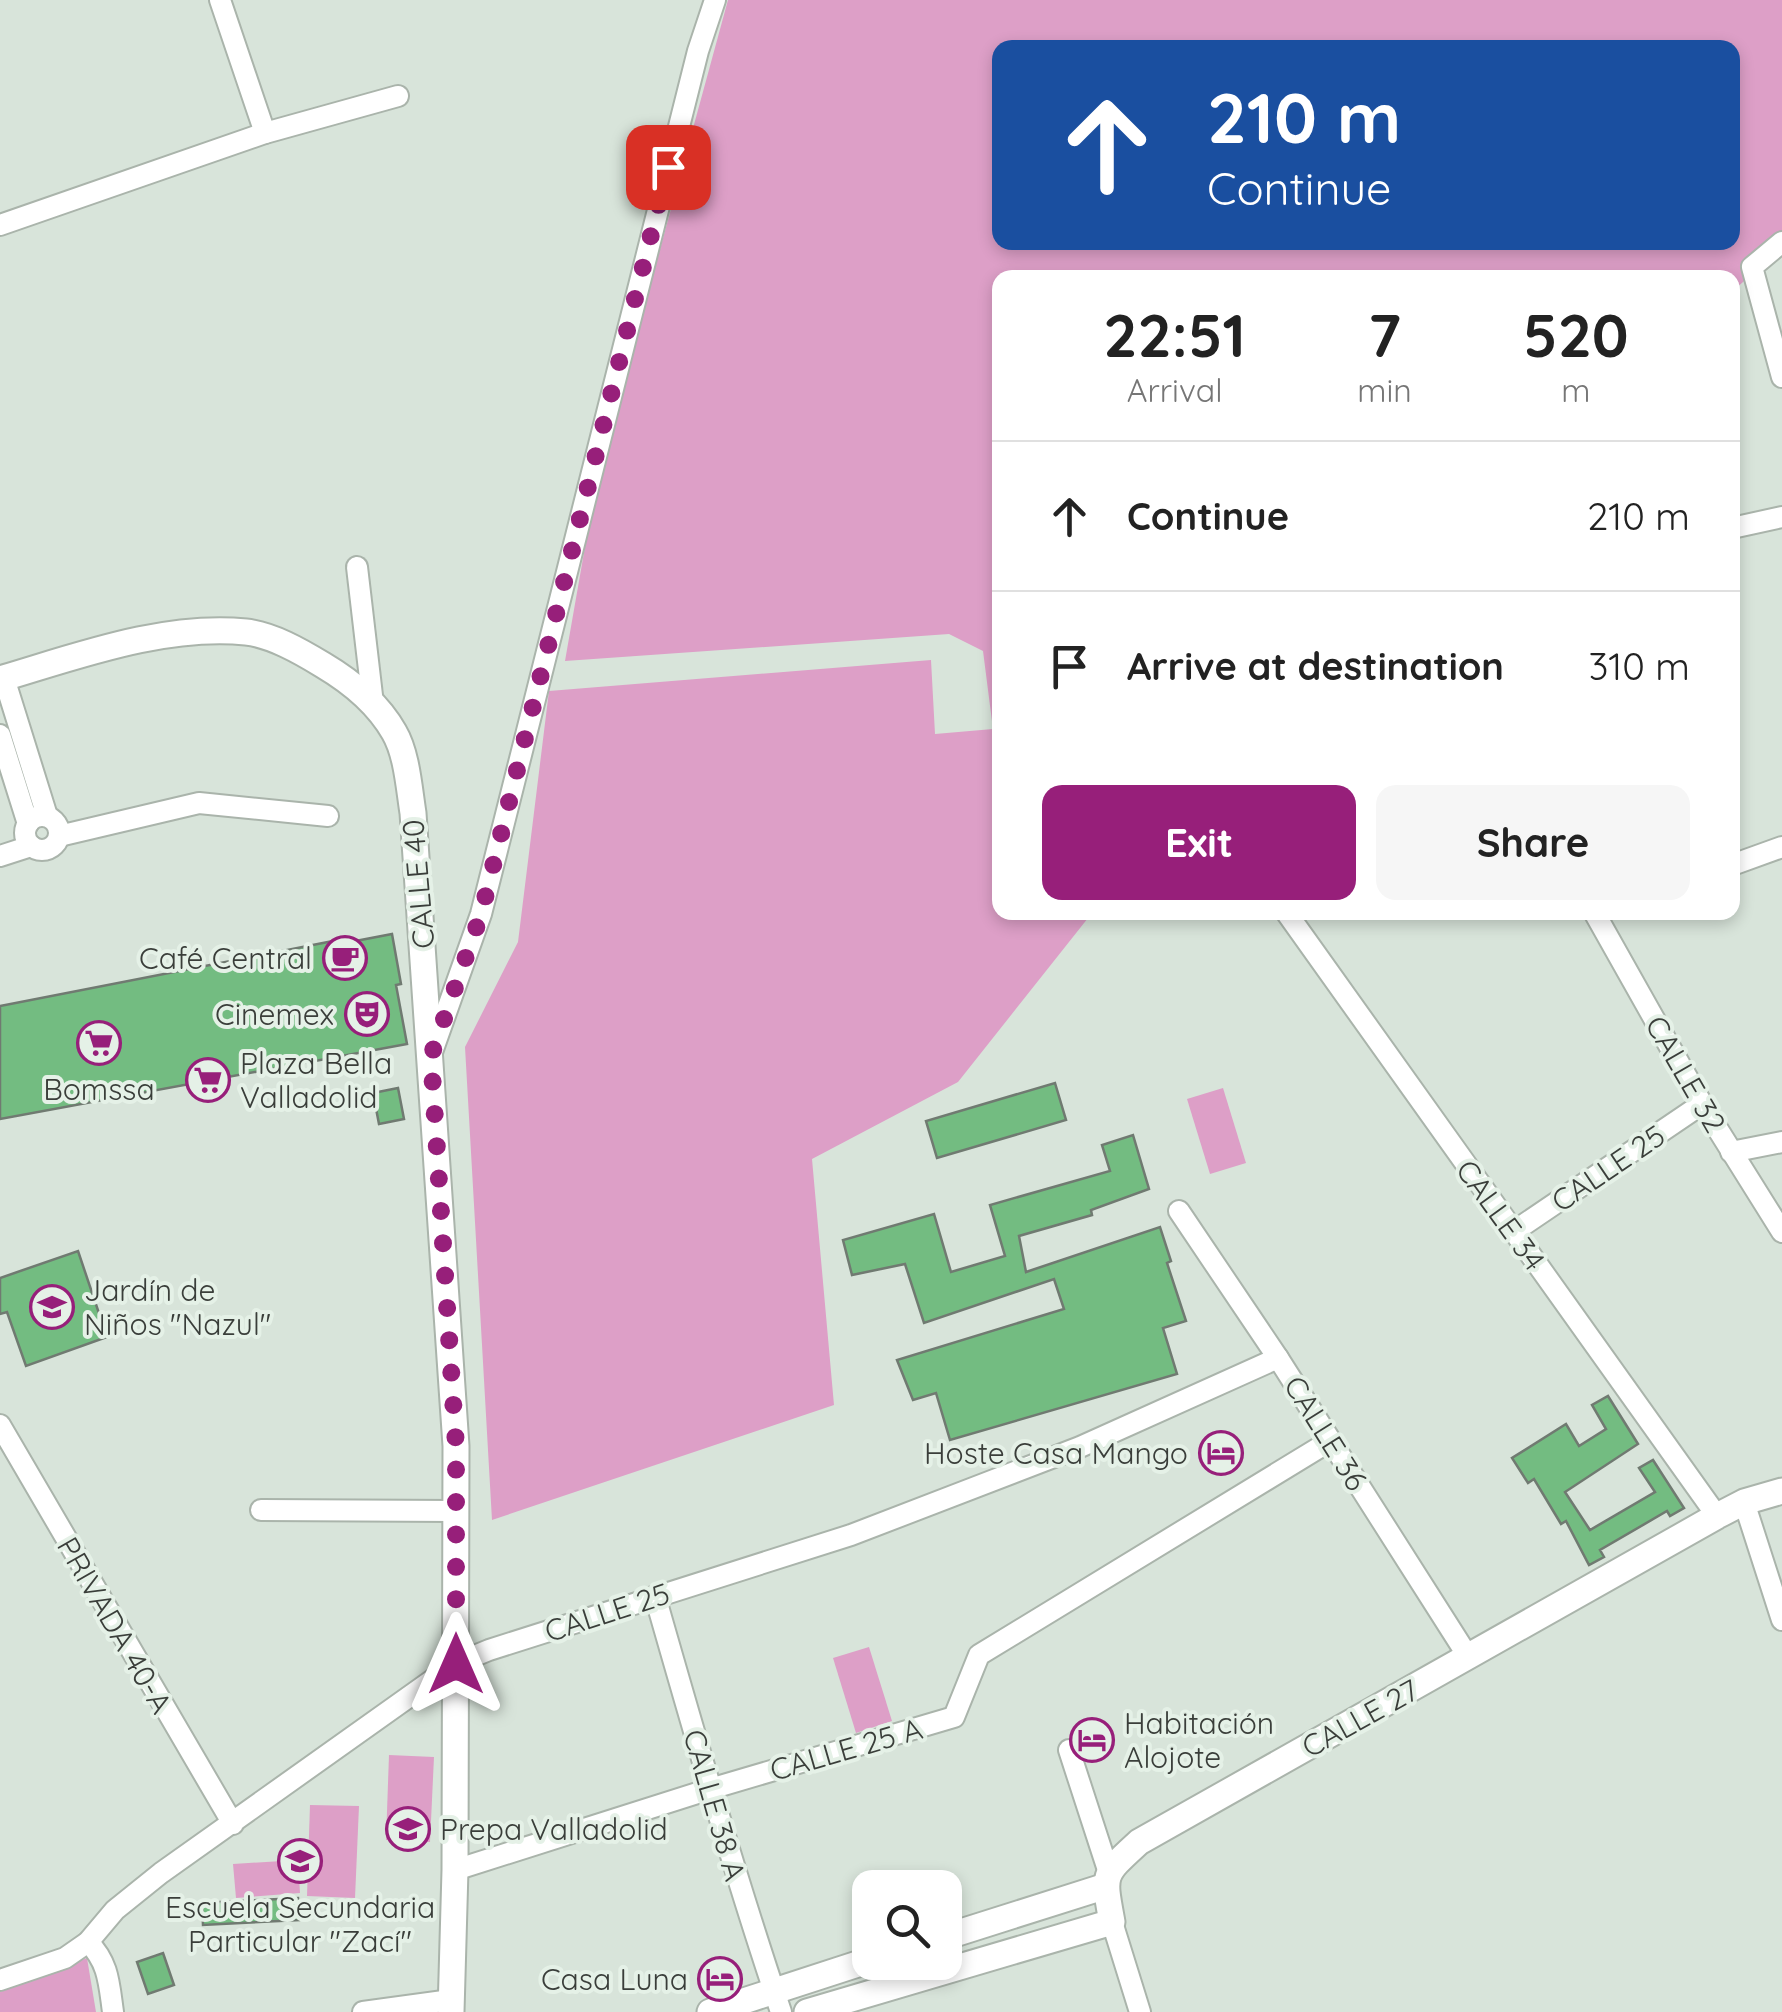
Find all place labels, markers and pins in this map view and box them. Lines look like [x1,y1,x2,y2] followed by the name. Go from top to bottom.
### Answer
[626,125,711,210] pin
[322,935,368,981] cafe icon: Café Central
[139,939,312,977] place label: Café Central
[344,991,390,1037] theatre icon: Cinemex
[215,995,334,1033] place label: Cinemex
[76,1020,122,1066] supermarket icon: Bomssa
[240,1044,392,1116] place label: Plaza Bella Valladolid
[185,1057,231,1103] supermarket icon: Plaza Bella Valladolid
[43,1070,155,1108] place label: Bomssa
[84,1271,271,1343] place label: Jardín de Niños "Nazul"
[29,1284,75,1330] school or university icon: Jardín de Niños "Nazul"
[1198,1430,1244,1476] hotel icon: Hoste Casa Mango
[924,1434,1188,1472] place label: Hoste Casa Mango
[1124,1704,1274,1776] place label: Habitación Alojote
[1069,1717,1115,1763] hotel icon: Habitación Alojote
[385,1806,431,1852] school or university icon: Prepa Valladolid
[440,1810,668,1848] place label: Prepa Valladolid
[277,1838,323,1884] school or university icon: Escuela Secundaria Particular "Zací"
[165,1888,435,1960] place label: Escuela Secundaria Particular "Zací"
[697,1956,743,2002] hotel icon: Casa Luna
[541,1960,688,1998] place label: Casa Luna

